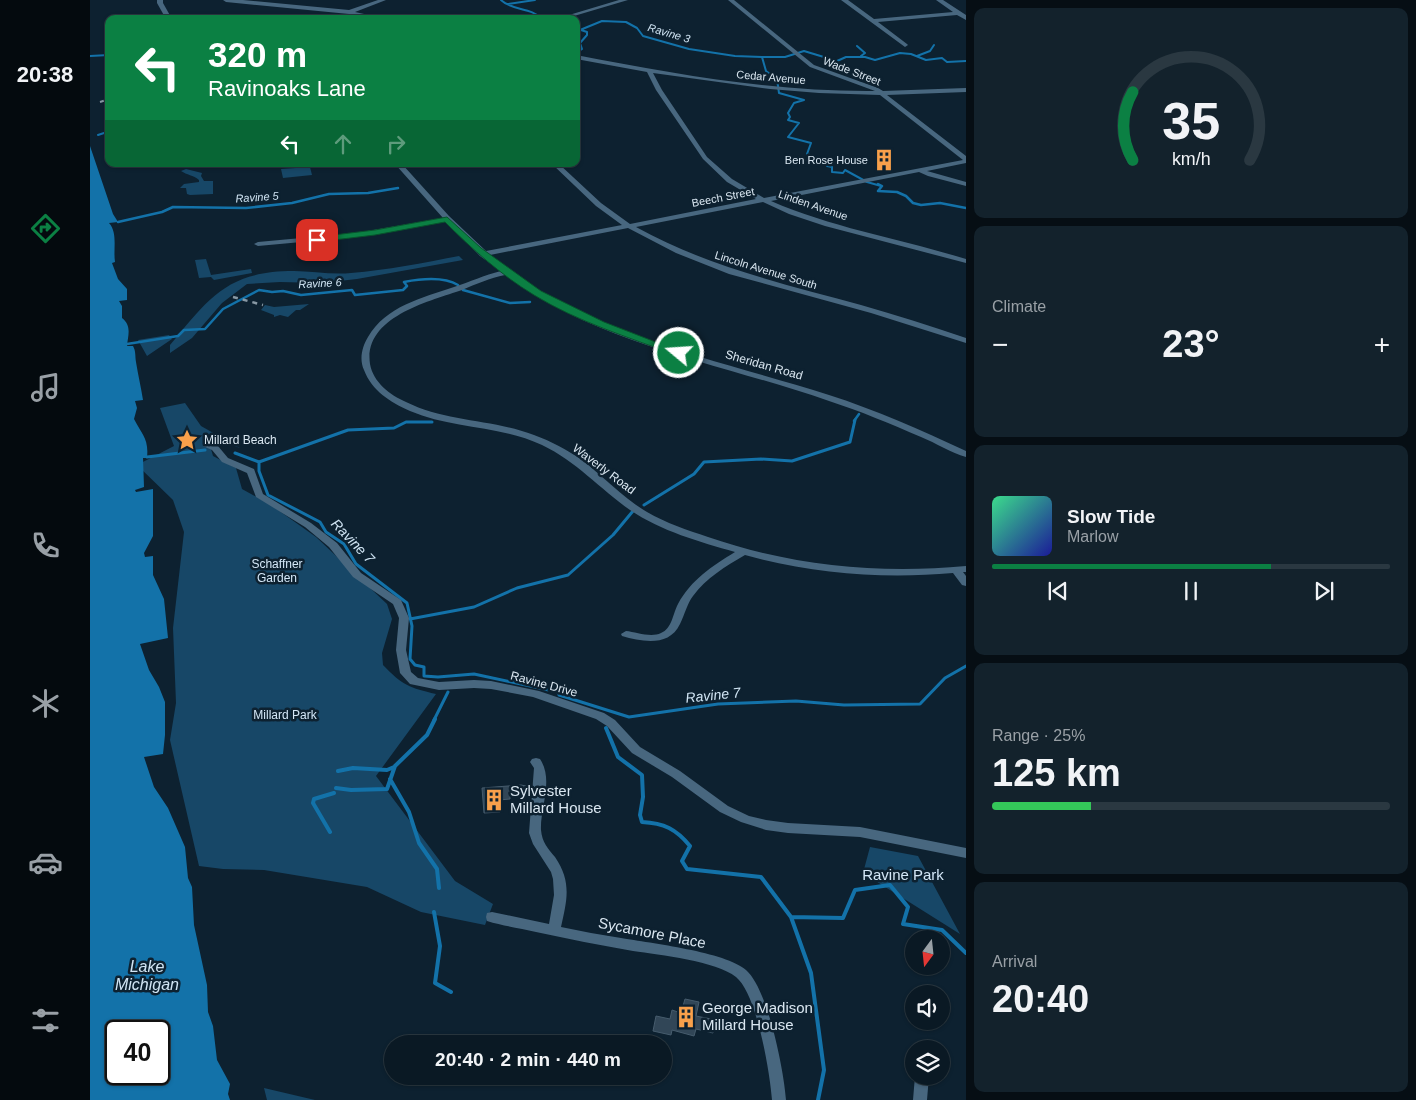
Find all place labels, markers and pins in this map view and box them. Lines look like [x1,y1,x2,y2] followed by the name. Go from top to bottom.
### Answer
[871,147,897,173] building icon: Ben Rose House
[785,154,868,166] place label: Ben Rose House
[296,219,338,261] pin
[174,427,200,453] place icon: Millard Beach
[204,433,277,447] place label: Millard Beach
[510,782,602,816] place label: Sylvester Millard House
[481,787,507,813] building icon: Sylvester Millard House
[702,999,813,1033] place label: George Madison Millard House
[673,1004,699,1030] building icon: George Madison Millard House

